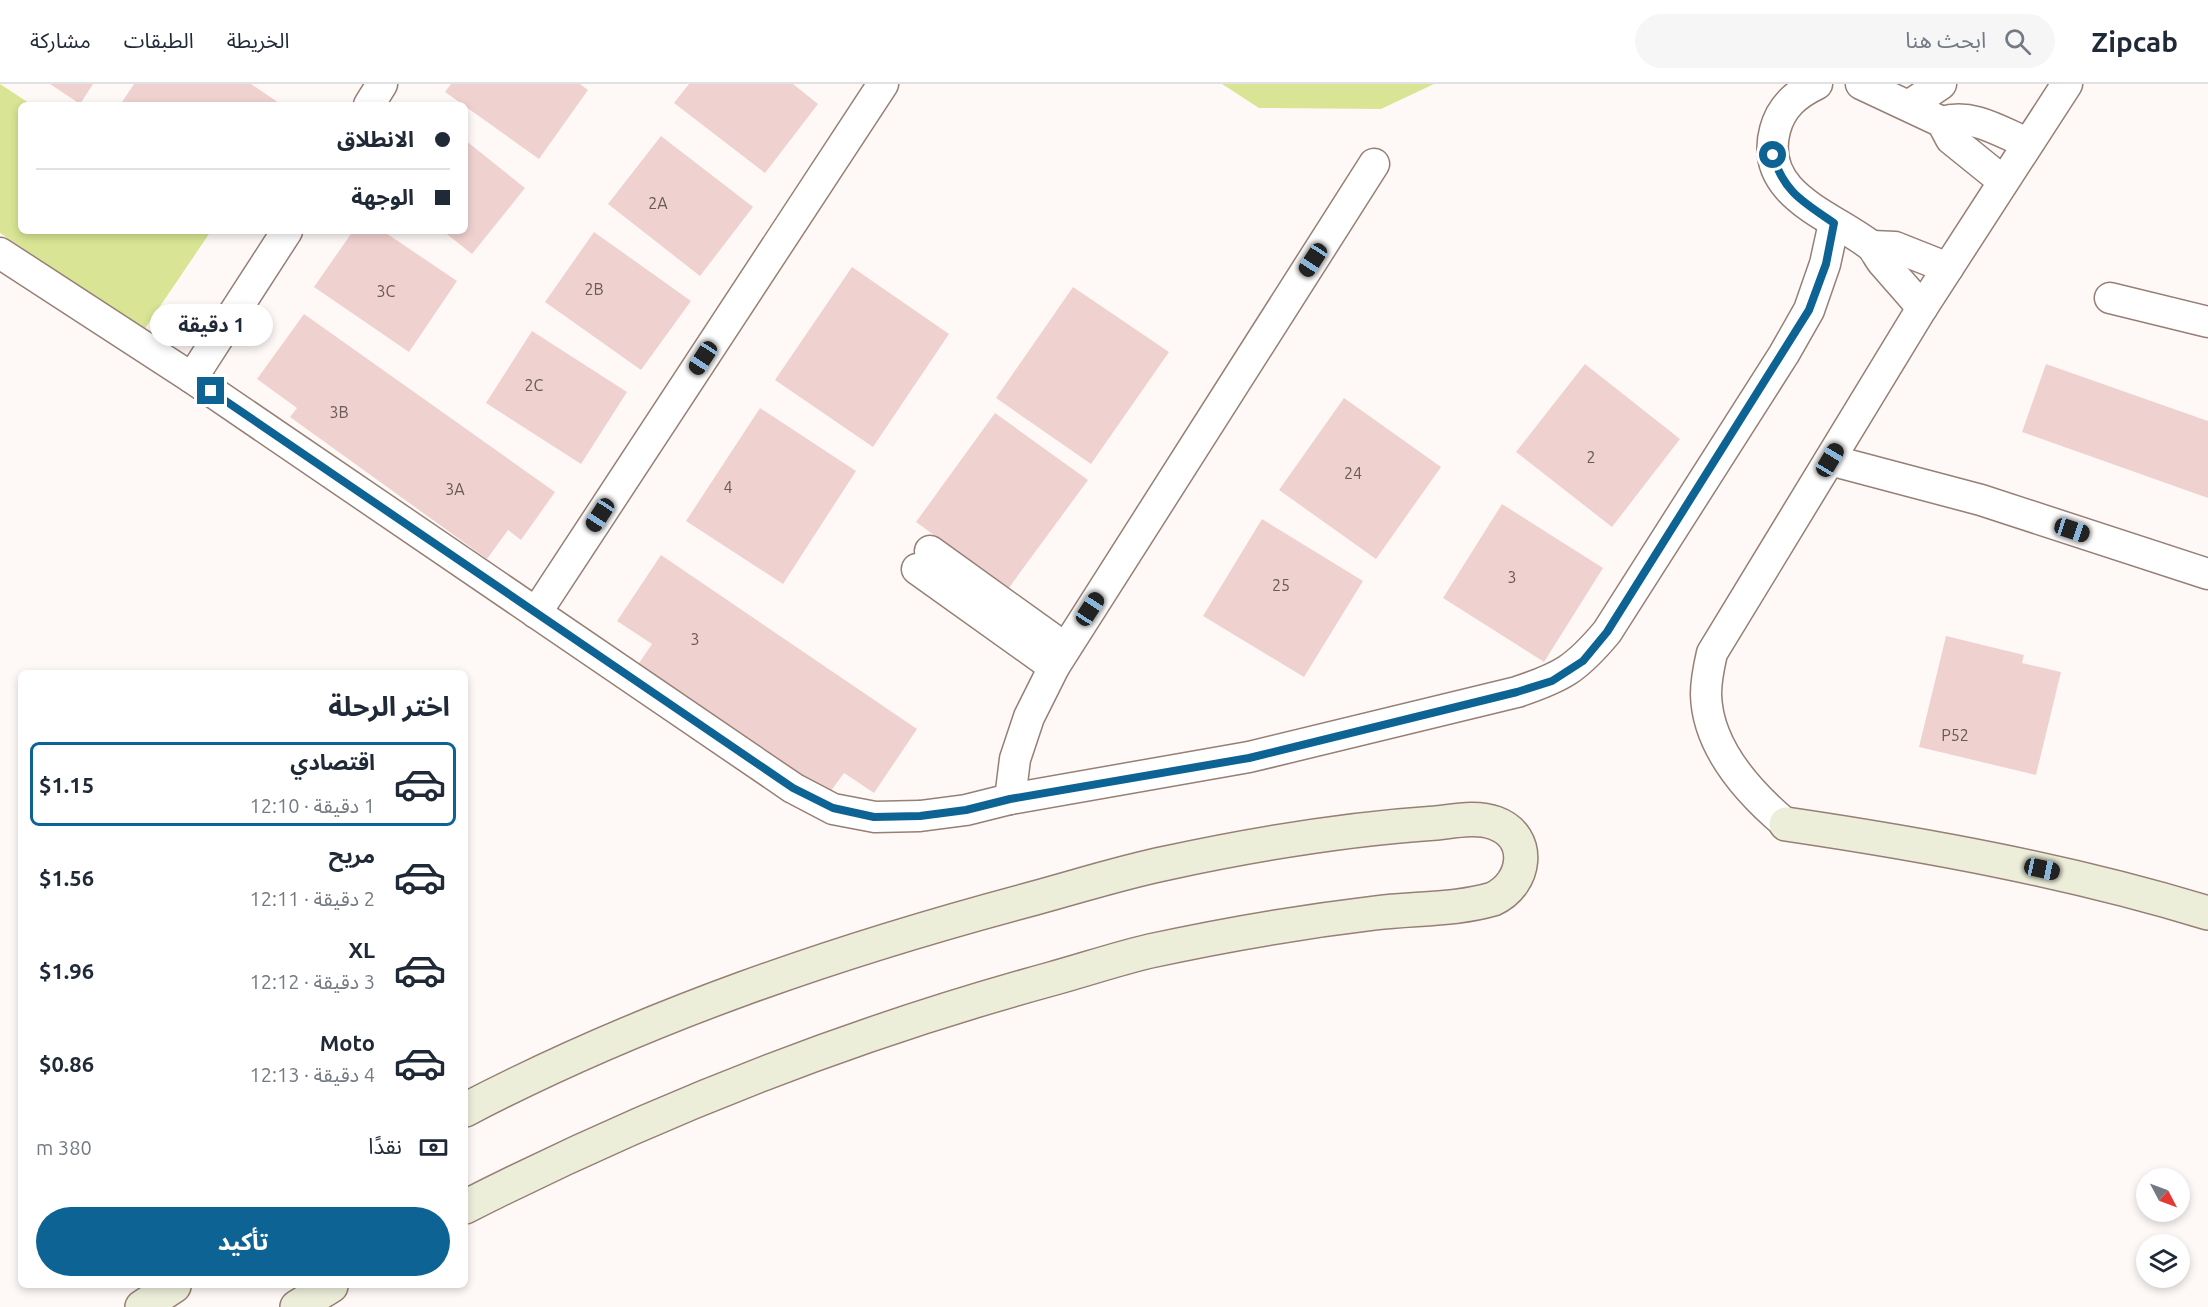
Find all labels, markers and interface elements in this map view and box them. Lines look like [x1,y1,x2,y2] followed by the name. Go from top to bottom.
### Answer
[1635,14,2055,68] search box
[2001,25,2034,58] icon: search
[2091,26,2178,57] text: Zipcab
[1905,27,1986,52] text: ابحث هنا
[30,28,91,52] text: مشاركة
[124,28,194,52] text: الطبقات
[227,28,290,52] text: الخريطة
[337,126,414,151] text: الانطلاق
[1759,141,1786,168] route start
[351,184,414,209] text: الوجهة
[648,194,668,212] house number: 2A
[1296,240,1330,280] car
[584,280,604,298] house number: 2B
[377,282,396,300] house number: 3C
[150,304,272,346] callout: 1 دقيقة
[178,313,245,336] text: 1 دقيقة
[686,338,720,378] car
[525,376,544,394] house number: 2C
[197,377,224,404] route end
[329,403,349,421] house number: 3B
[1813,440,1847,480] car
[1586,448,1596,466] house number: 2
[1344,464,1362,482] house number: 24
[723,478,733,496] house number: 4
[445,480,465,498] house number: 3A
[583,495,617,535] car
[2052,516,2092,544] car
[1507,568,1517,586] house number: 3
[1272,576,1290,594] house number: 25
[1073,589,1107,629] car
[690,630,700,648] house number: 3
[328,691,450,721] text: اختر الرحلة
[1941,726,1969,744] house number: P52
[290,749,375,774] text: اقتصادي
[393,757,447,811] icon: car
[39,772,94,797] text: $1.15
[249,794,375,817] text: 1 دقيقة · 12:10
[329,842,375,867] text: مريح
[393,850,447,904] icon: car
[2023,856,2061,882] car
[39,865,94,890] text: $1.56
[249,887,375,910] text: 2 دقيقة · 12:11
[348,937,375,962] text: XL
[393,943,447,997] icon: car
[39,958,94,983] text: $1.96
[249,970,375,993] text: 3 دقيقة · 12:12
[320,1030,375,1055] text: Moto
[393,1036,447,1090] icon: car
[39,1051,94,1076] text: $0.86
[249,1063,375,1086] text: 4 دقيقة · 12:13
[417,1131,450,1164] icon: cash
[368,1133,402,1158] text: نقدًا
[36,1136,92,1159] text: 380 m
[2136,1168,2190,1222] north arrow
[2136,1168,2190,1288] map controls
[36,1207,450,1276] button: تأكيد
[2136,1234,2190,1288] button: layers

